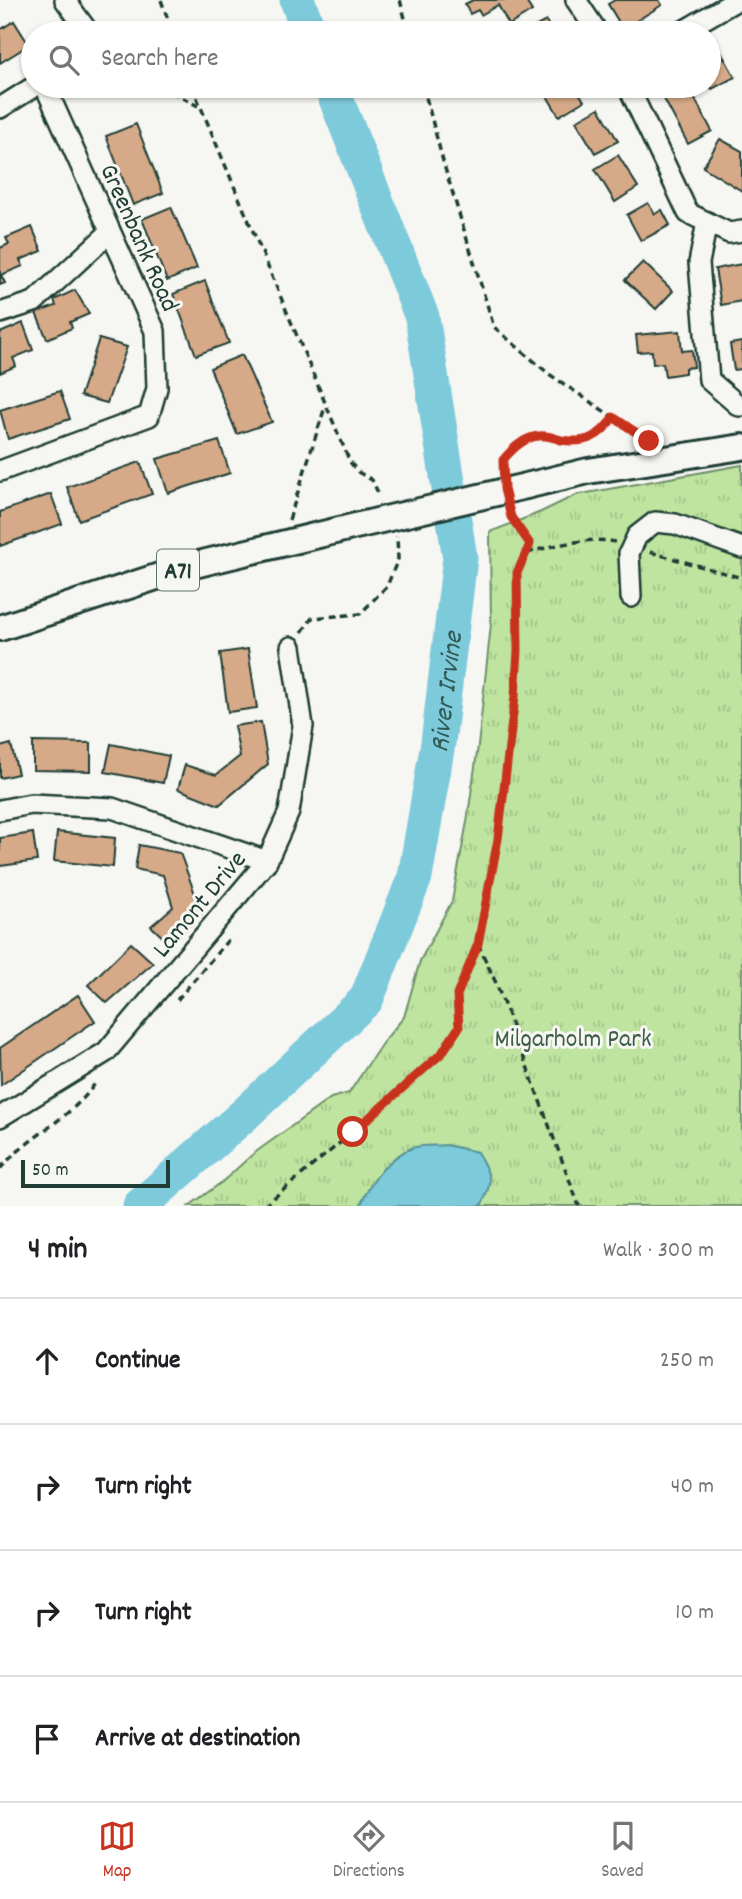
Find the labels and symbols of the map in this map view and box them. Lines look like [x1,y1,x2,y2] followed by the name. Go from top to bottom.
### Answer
[89,159,187,318] street label: Greenbank Road
[633,425,664,456] route end
[157,550,199,590] road number: A71
[422,628,476,756] water label: River Irvine
[145,844,257,967] street label: Lamont Drive
[494,1022,652,1059] park label: Milgarholm Park
[337,1116,368,1147] route start
[21,1157,170,1189] scale bar

